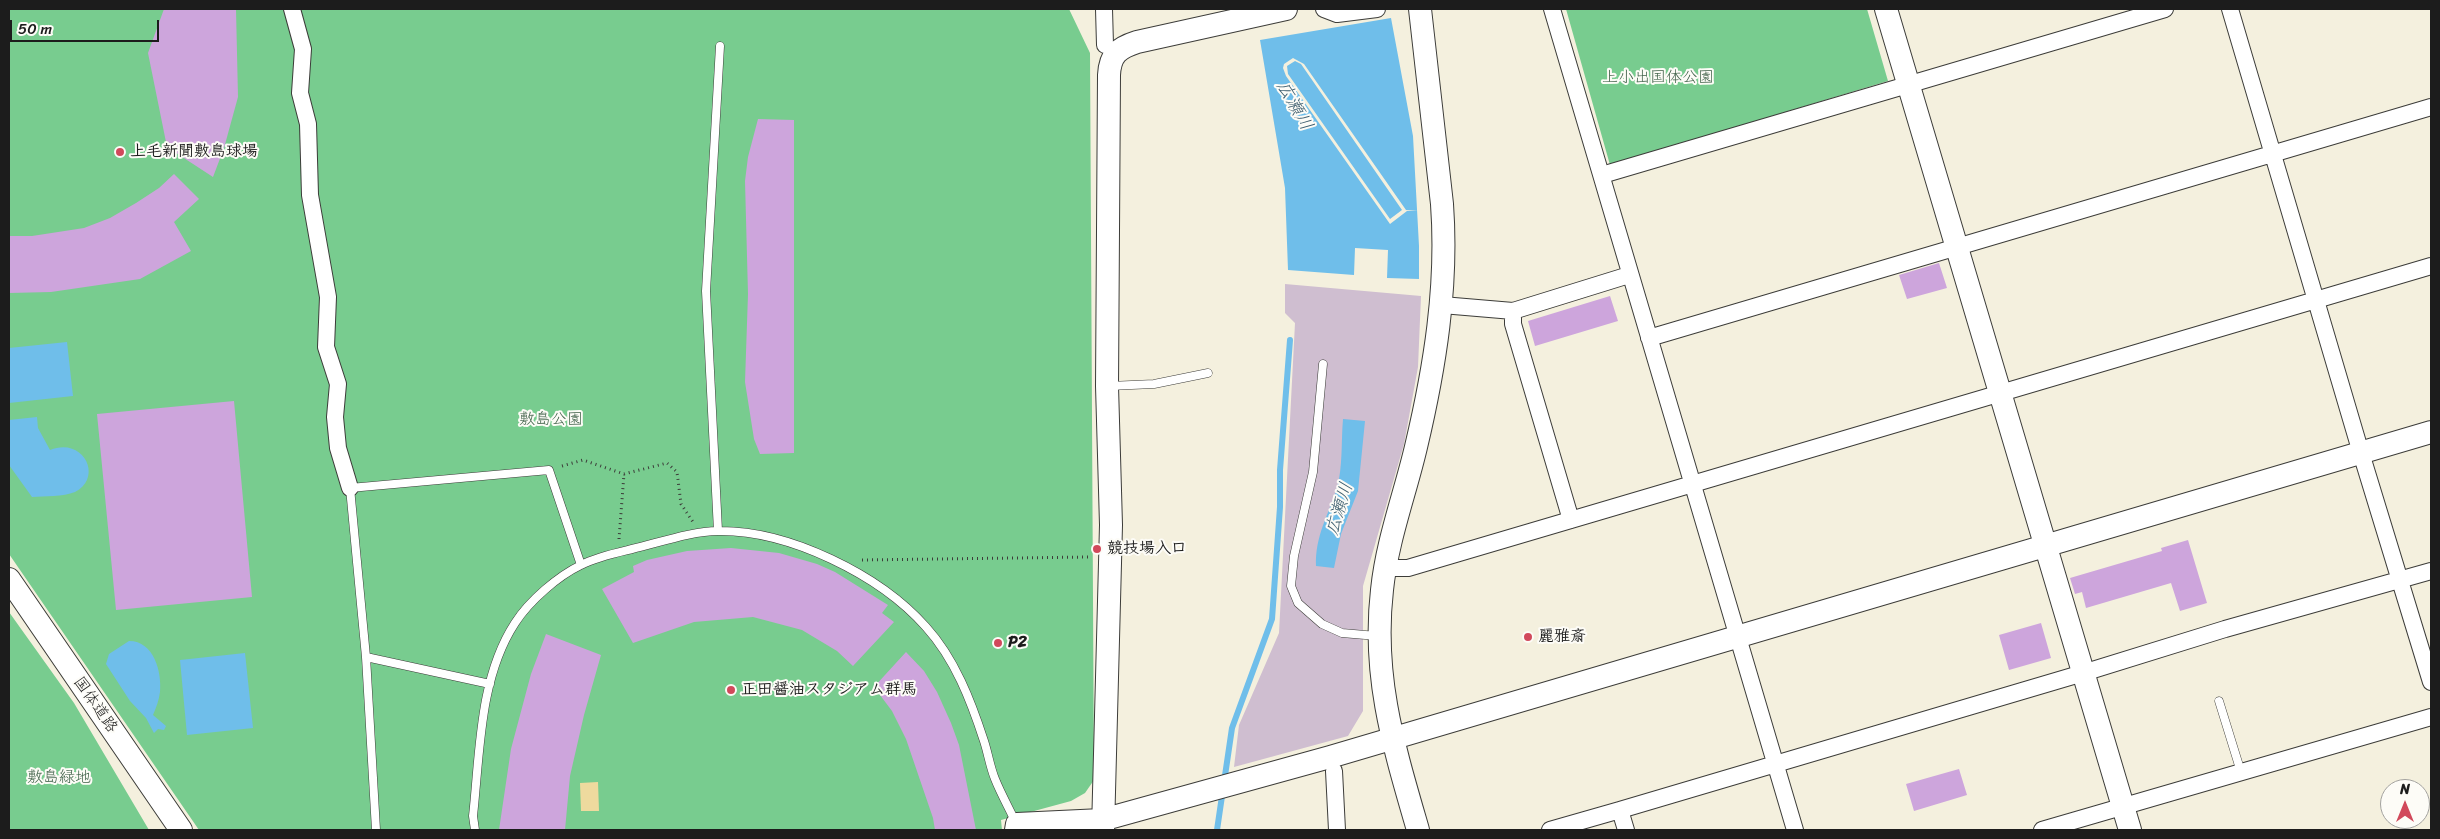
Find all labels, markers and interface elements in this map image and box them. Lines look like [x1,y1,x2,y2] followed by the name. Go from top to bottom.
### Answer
[12,10,161,42] scale bar
[18,16,52,42] text: 50 m
[1602,68,1714,88] park label: 上小出国体公園
[1271,77,1317,135] water label: 広瀬川
[130,142,258,162] place label: 上毛新聞敷島球場
[114,146,126,158] marker: 上毛新聞敷島球場
[519,410,583,430] park label: 敷島公園
[1322,480,1358,538] water label: 広瀬川
[1107,539,1187,559] place label: 競技場入口
[1091,543,1103,555] marker: 競技場入口
[1538,627,1586,647] place label: 麗雅斎
[1522,631,1534,643] marker: 麗雅斎
[1008,633,1027,653] place label: P2
[992,637,1004,649] marker: P2
[69,673,121,737] street label: 国体道路
[741,680,917,700] place label: 正田醤油スタジアム群馬
[725,684,737,696] marker: 正田醤油スタジアム群馬
[27,768,91,788] park label: 敷島緑地
[2400,777,2410,802] text: N
[2380,779,2430,829] north arrow

